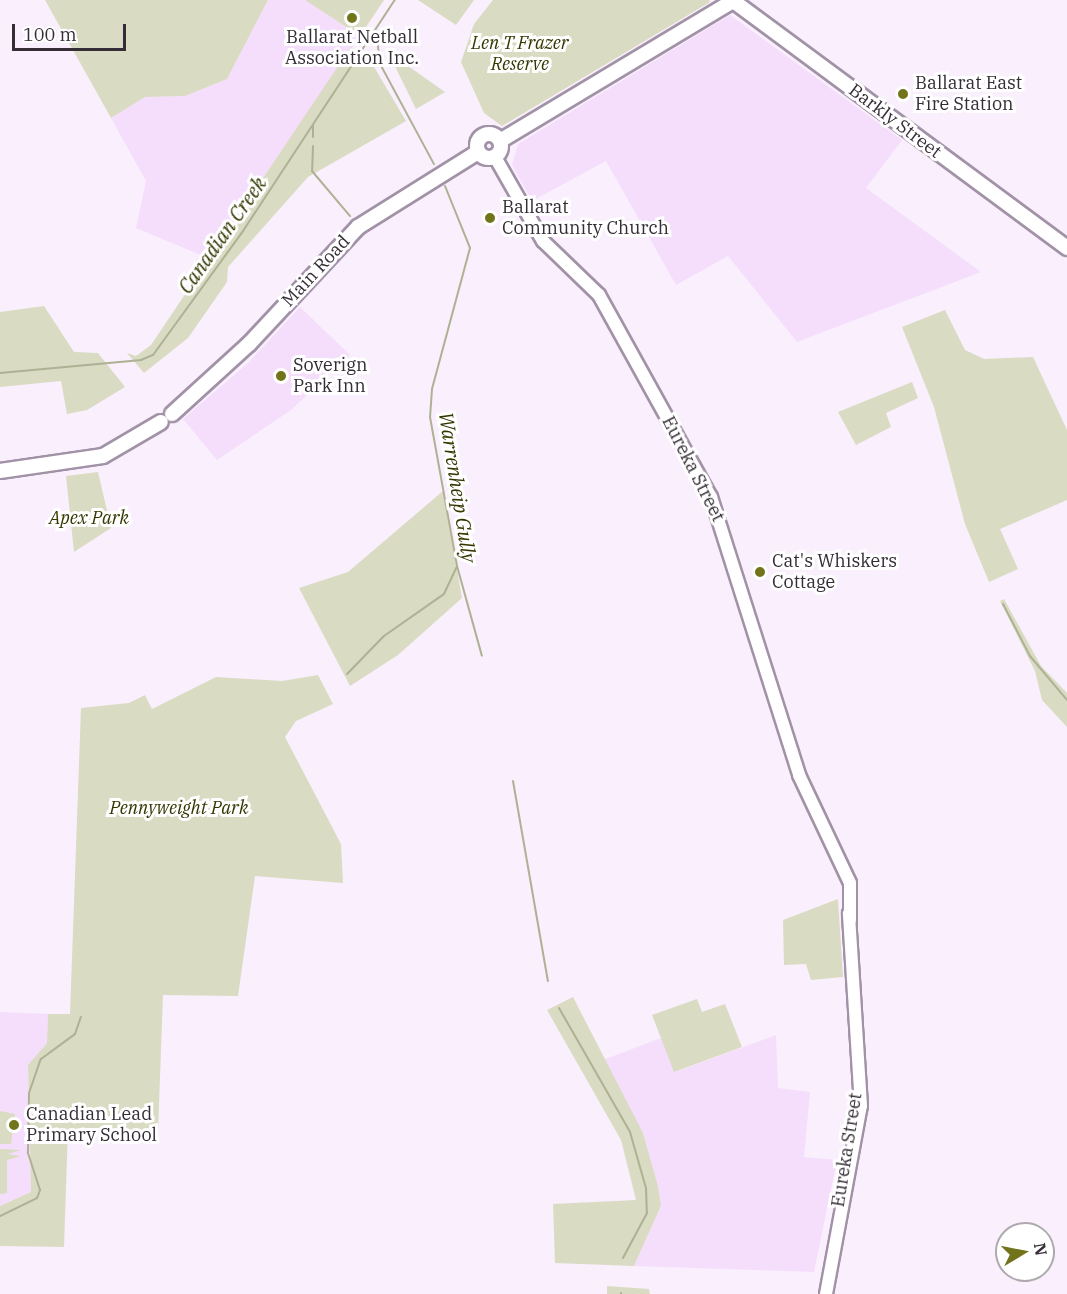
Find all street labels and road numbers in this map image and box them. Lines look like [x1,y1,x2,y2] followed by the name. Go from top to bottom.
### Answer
[845,79,945,163] street label: Barkly Street
[277,231,355,311] street label: Main Road
[657,413,729,525] street label: Eureka Street
[827,1091,867,1209] street label: Eureka Street

